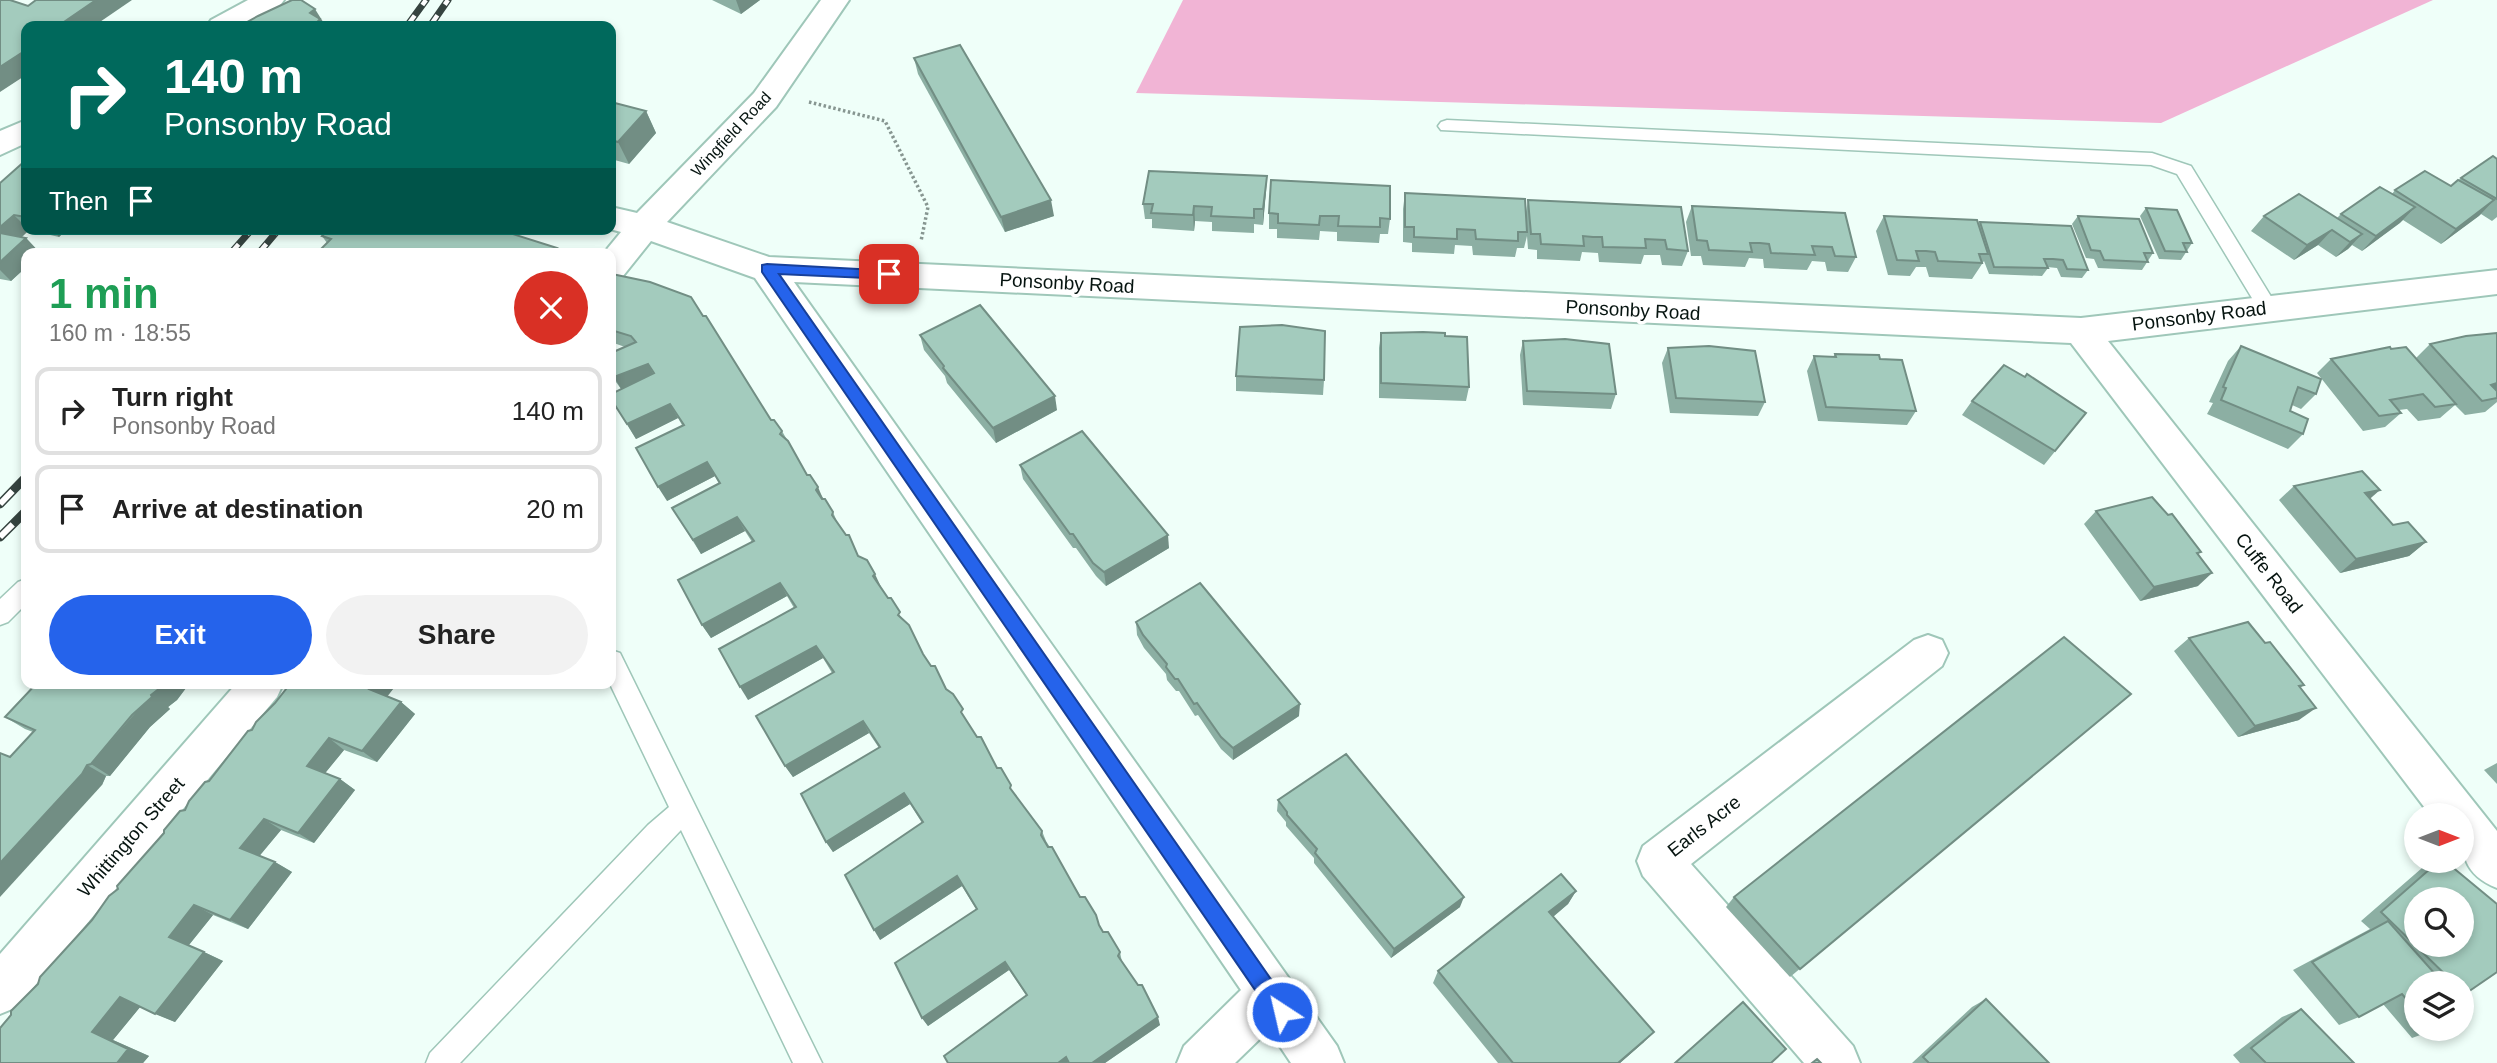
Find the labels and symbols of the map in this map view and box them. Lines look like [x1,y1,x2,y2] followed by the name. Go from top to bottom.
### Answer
[688,89,774,179] street label: Wingfield Road
[859,244,919,304] pin
[999,269,1135,297] street label: Ponsonby Road
[1565,296,1701,324] street label: Ponsonby Road
[2131,297,2267,335] street label: Ponsonby Road
[2231,529,2307,617] street label: Cuffe Road
[74,773,189,901] street label: Whittington Street
[1663,791,1745,861] street label: Earls Acre
[2404,803,2474,873] north arrow
[1245,975,1319,1049] position arrow

